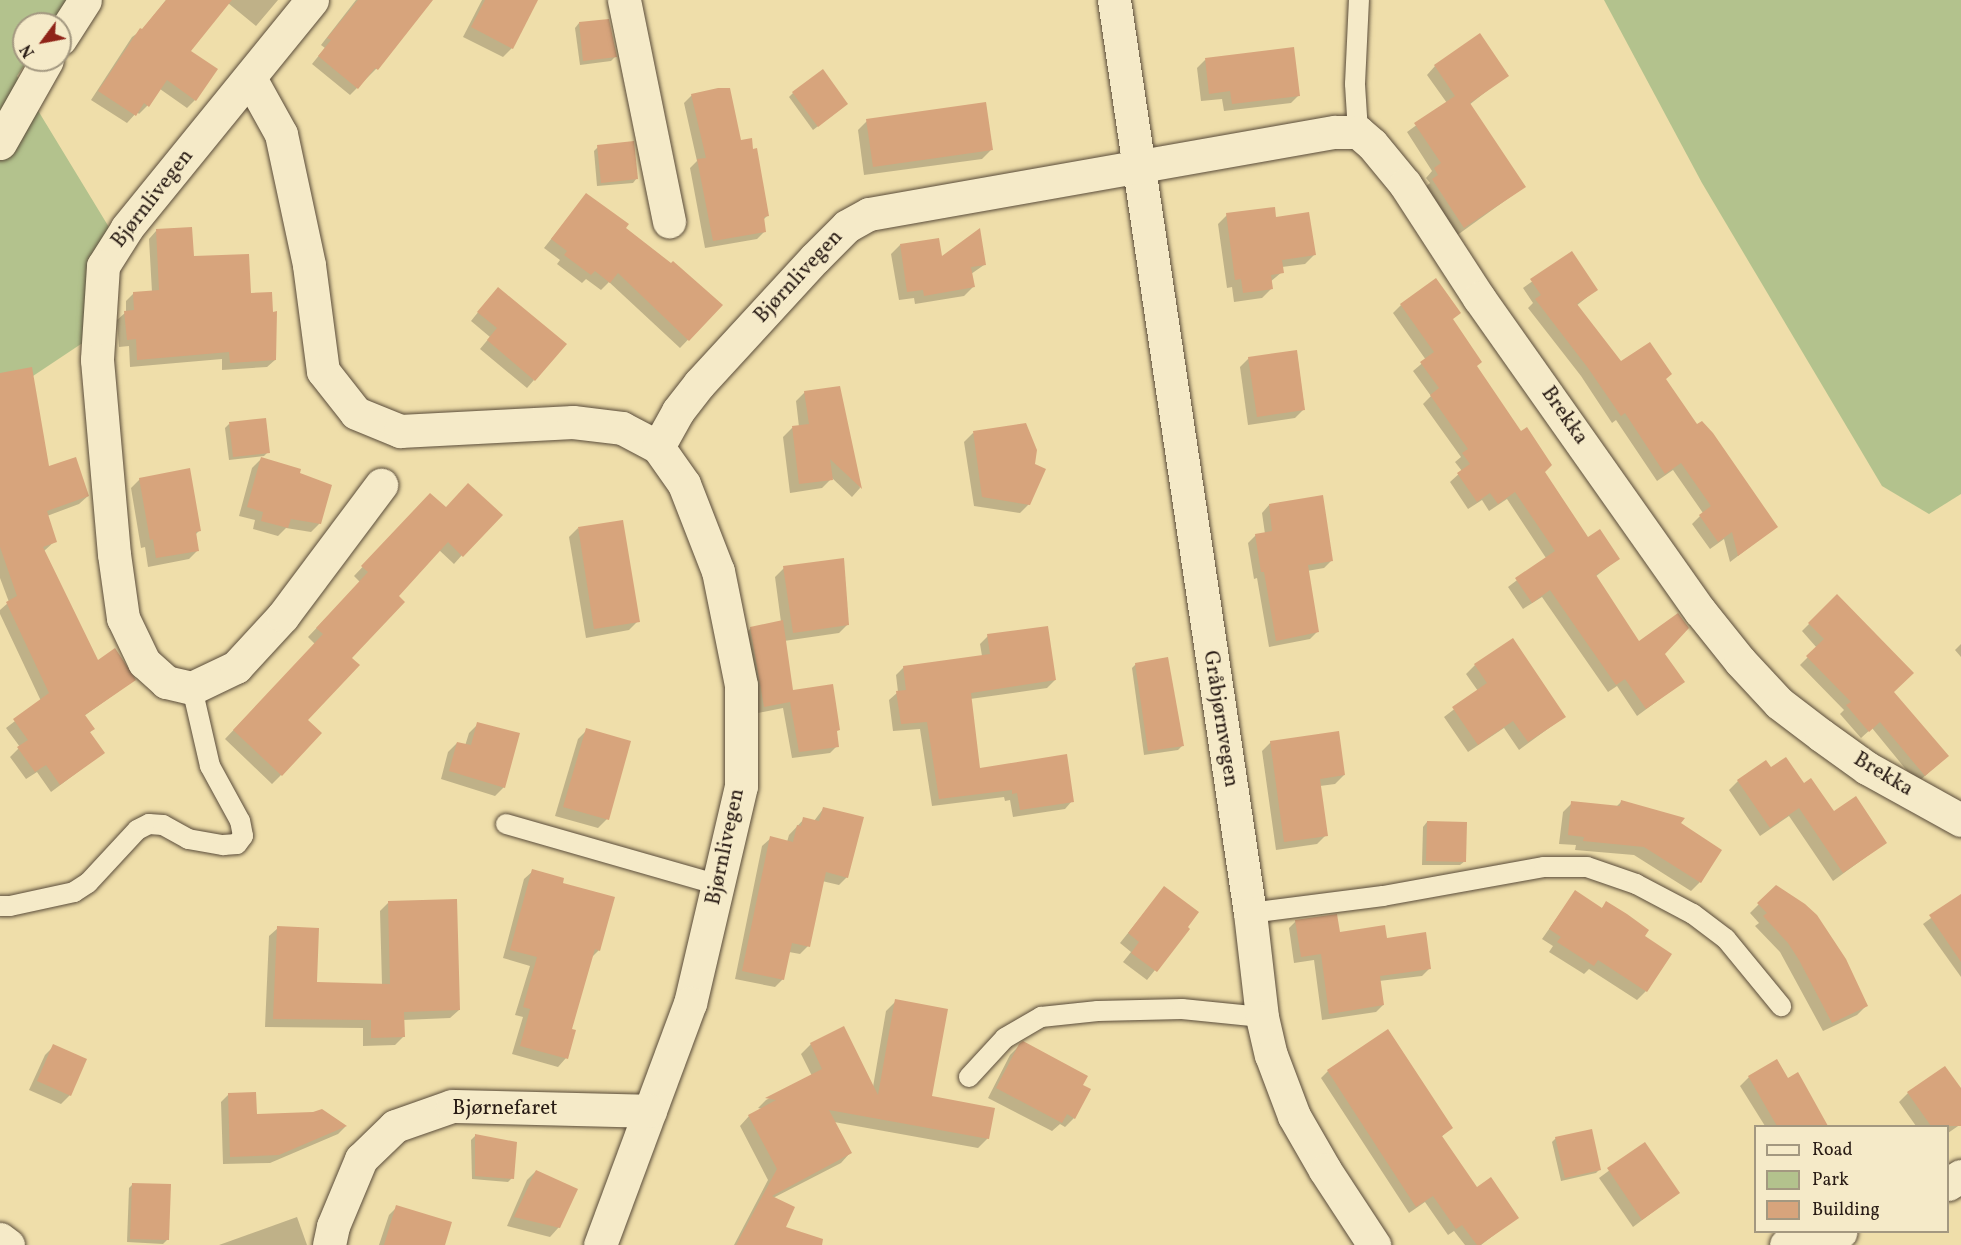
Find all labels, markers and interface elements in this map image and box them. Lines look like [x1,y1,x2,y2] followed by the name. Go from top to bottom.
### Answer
[12,12,72,72] north arrow
[16,40,41,61] text: N
[107,145,199,253] street label: Bjørnlivegen
[749,225,849,329] street label: Bjørnlivegen
[1535,382,1593,450] street label: Brekka
[1197,649,1243,789] street label: Gråbjørnvegen
[1849,747,1917,803] street label: Brekka
[701,787,751,907] street label: Bjørnlivegen
[452,1096,558,1122] street label: Bjørnefaret
[1754,1125,1949,1233] legend
[1812,1138,1853,1163] text: Road
[1812,1168,1849,1193] text: Park
[1812,1198,1880,1223] text: Building

